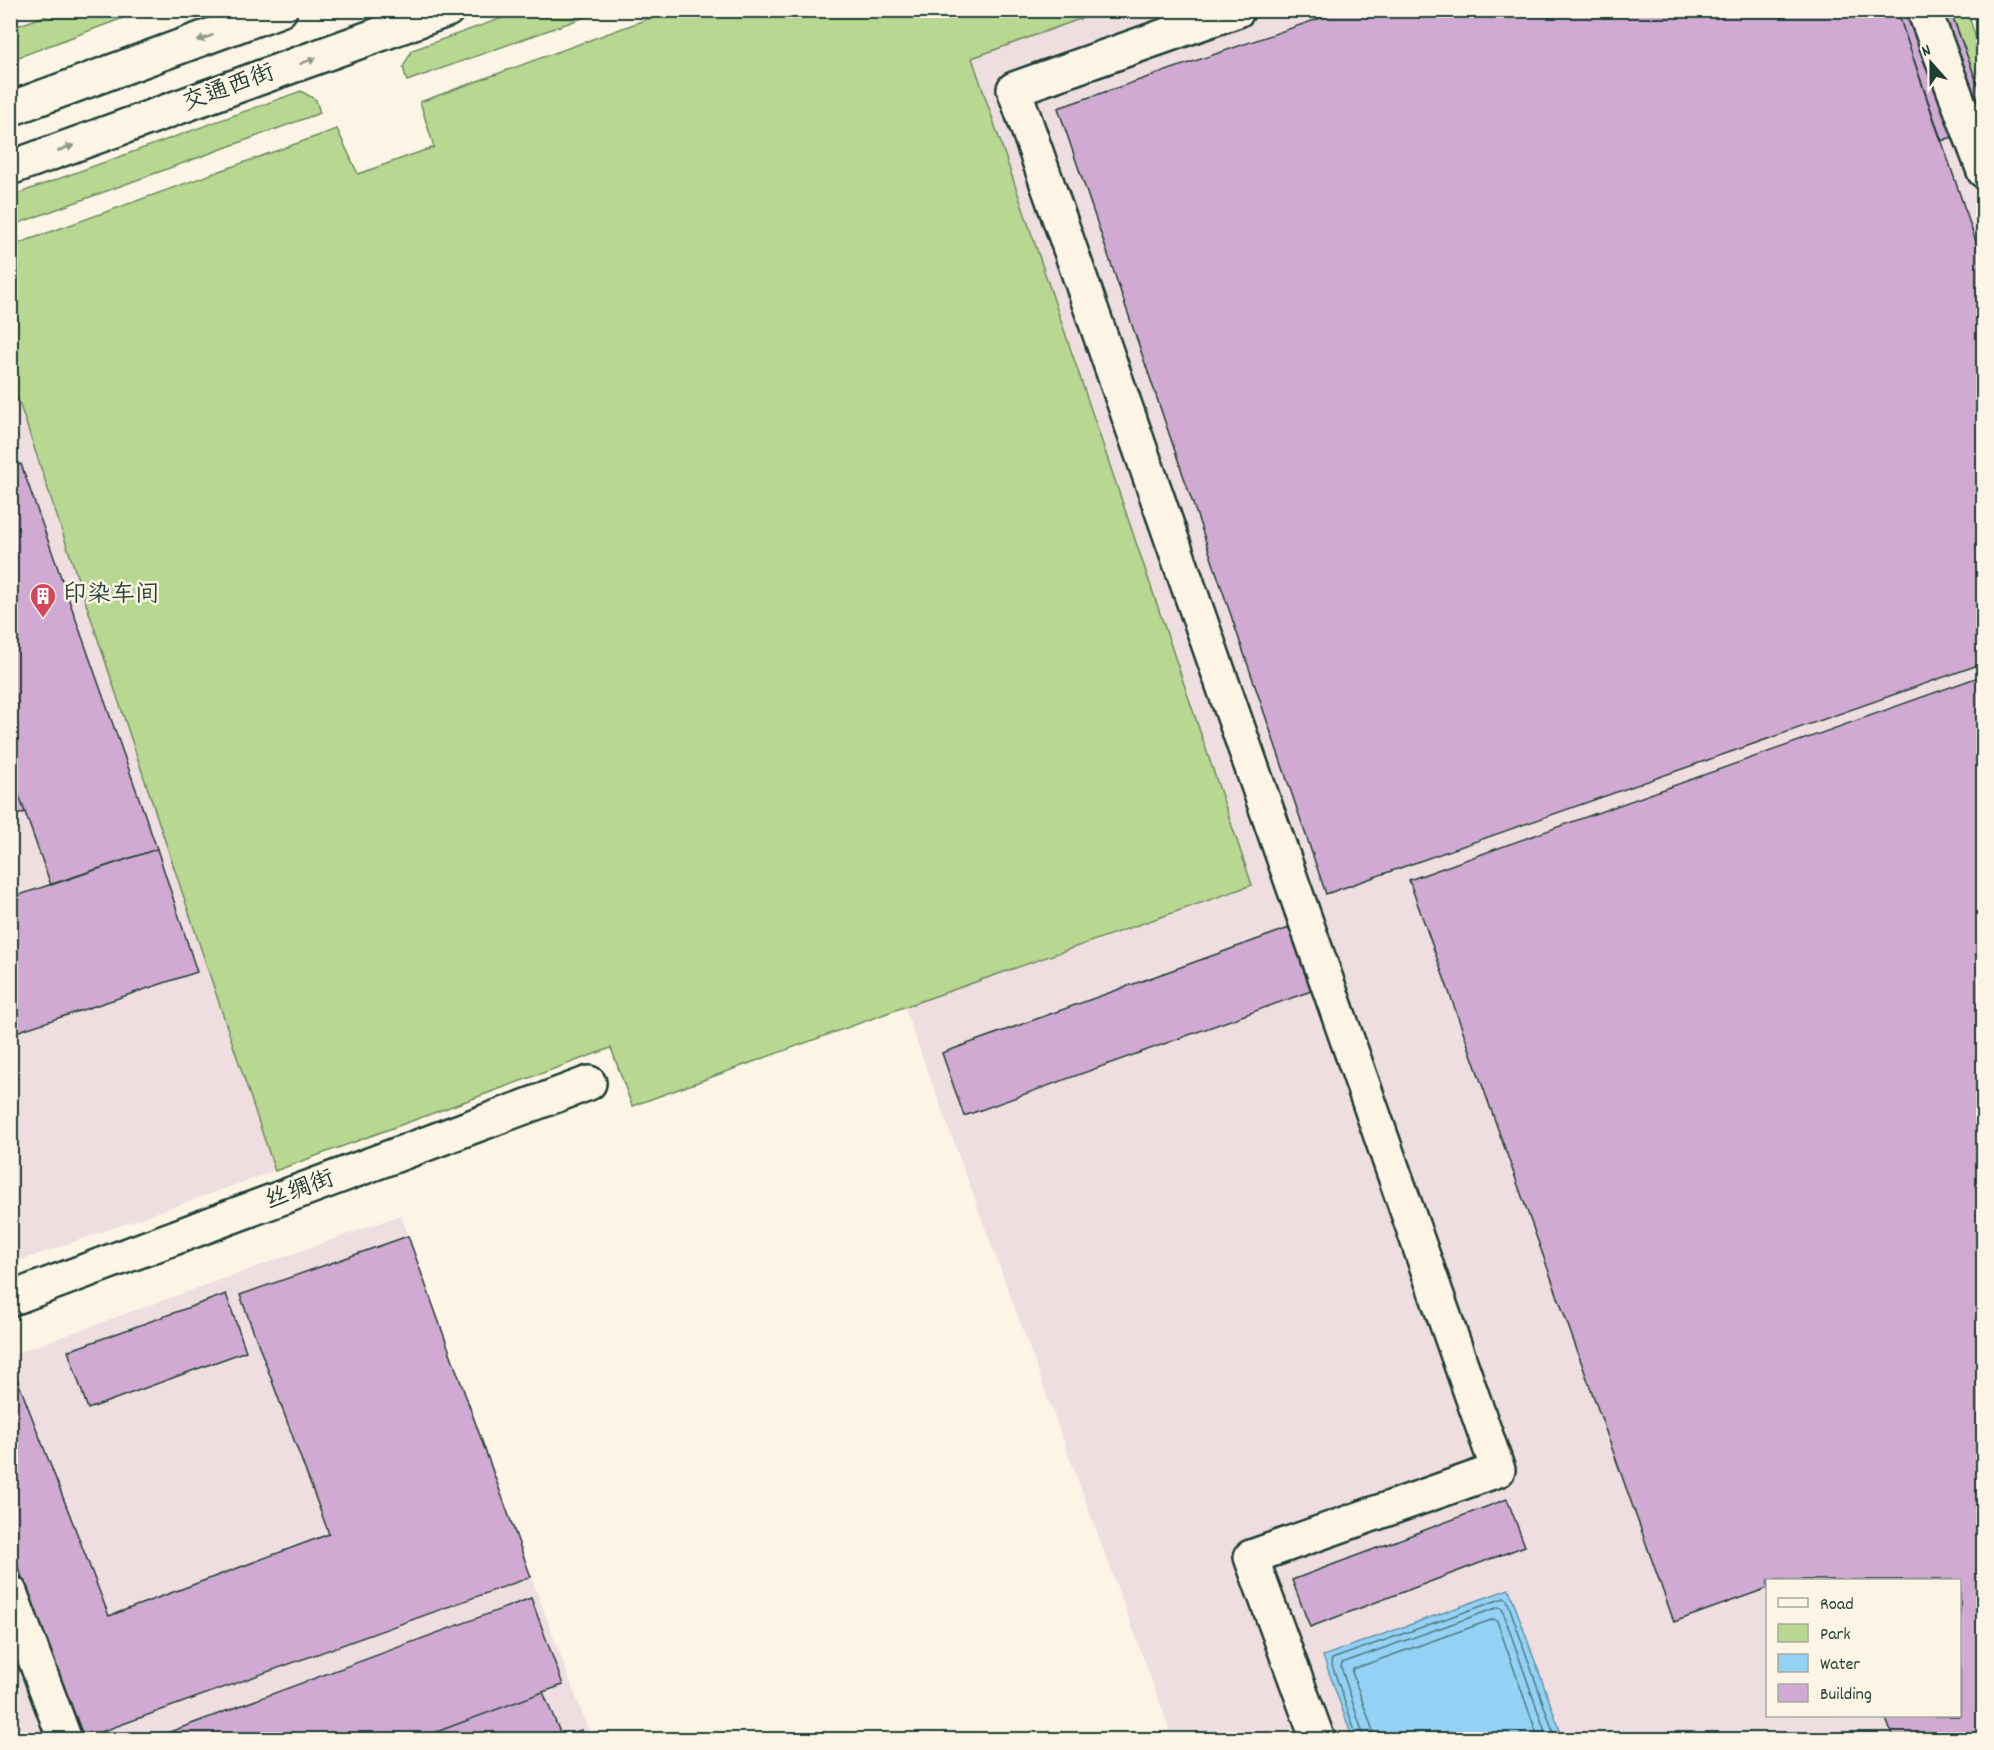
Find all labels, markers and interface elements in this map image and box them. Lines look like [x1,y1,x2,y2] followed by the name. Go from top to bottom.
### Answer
[196,33,214,43] one-way arrow
[1901,33,1961,93] north arrow
[1919,39,1934,63] text: N
[299,55,317,65] one-way arrow
[178,57,280,121] street label: 交通西街
[57,143,75,153] one-way arrow
[63,579,159,613] place label: 印染车间
[28,581,58,619] building icon: 印染车间
[260,1163,340,1219] street label: 丝绸街
[1766,1579,1961,1717] legend
[1820,1593,1854,1618] text: Road
[1820,1623,1851,1648] text: Park
[1820,1653,1860,1678] text: Water
[1820,1683,1872,1708] text: Building

